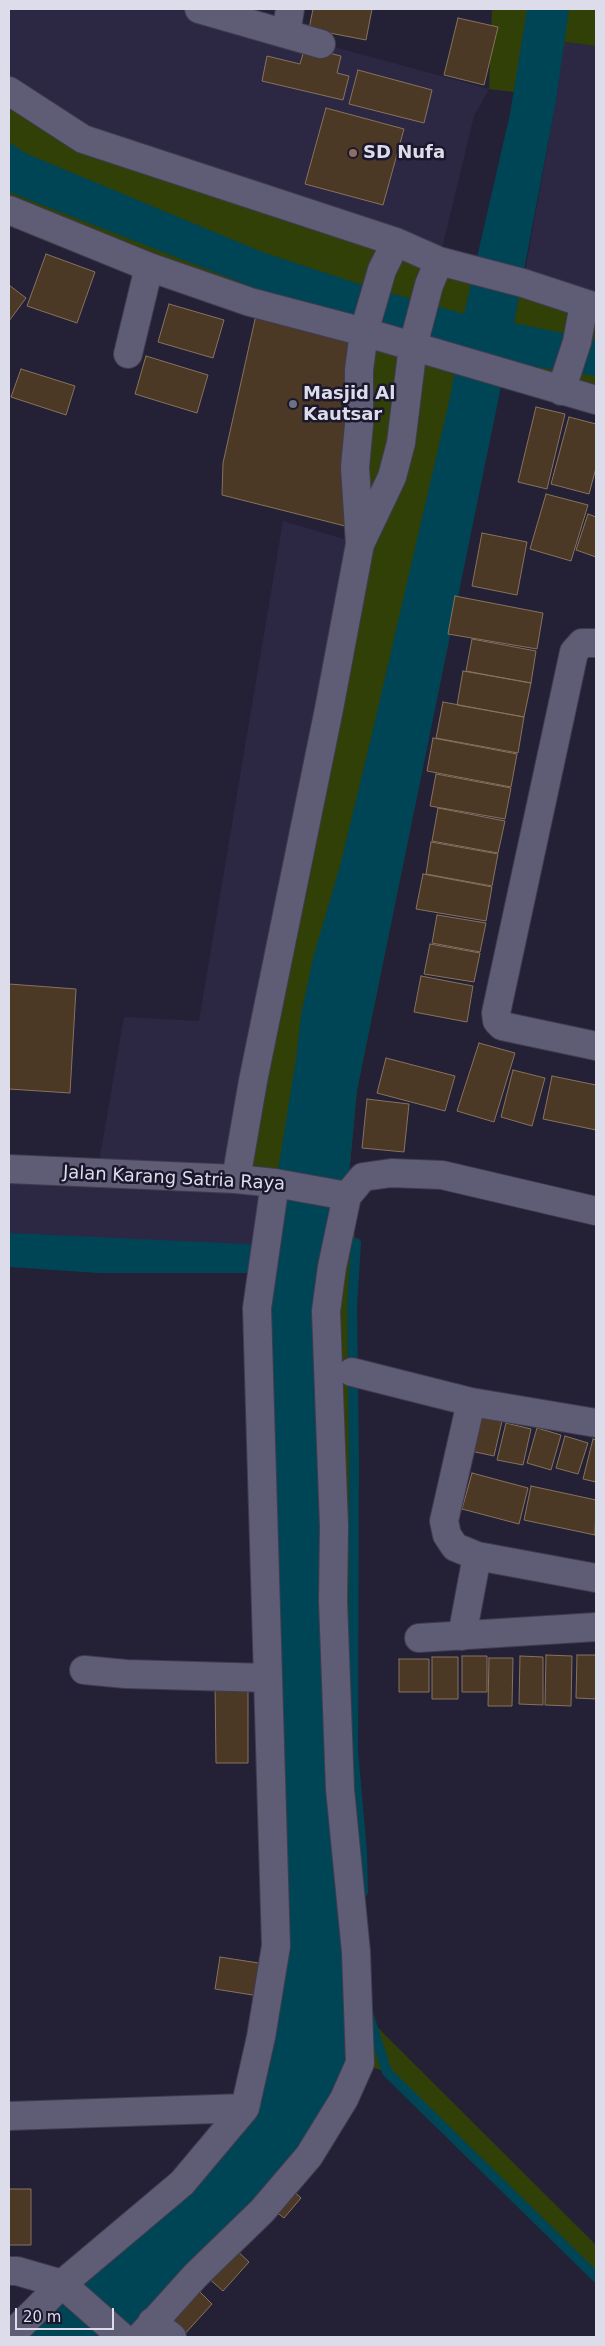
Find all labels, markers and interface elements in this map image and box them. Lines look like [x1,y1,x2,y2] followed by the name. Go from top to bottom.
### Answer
[363,142,445,164] place label: SD Nufa
[347,147,359,159] marker: SD Nufa
[303,383,395,426] place label: Masjid Al Kautsar
[287,398,299,410] marker: Masjid Al Kautsar
[62,1162,286,1196] street label: Jalan Karang Satria Raya
[18,2298,116,2330] scale bar
[23,2308,61,2326] text: 20 m

